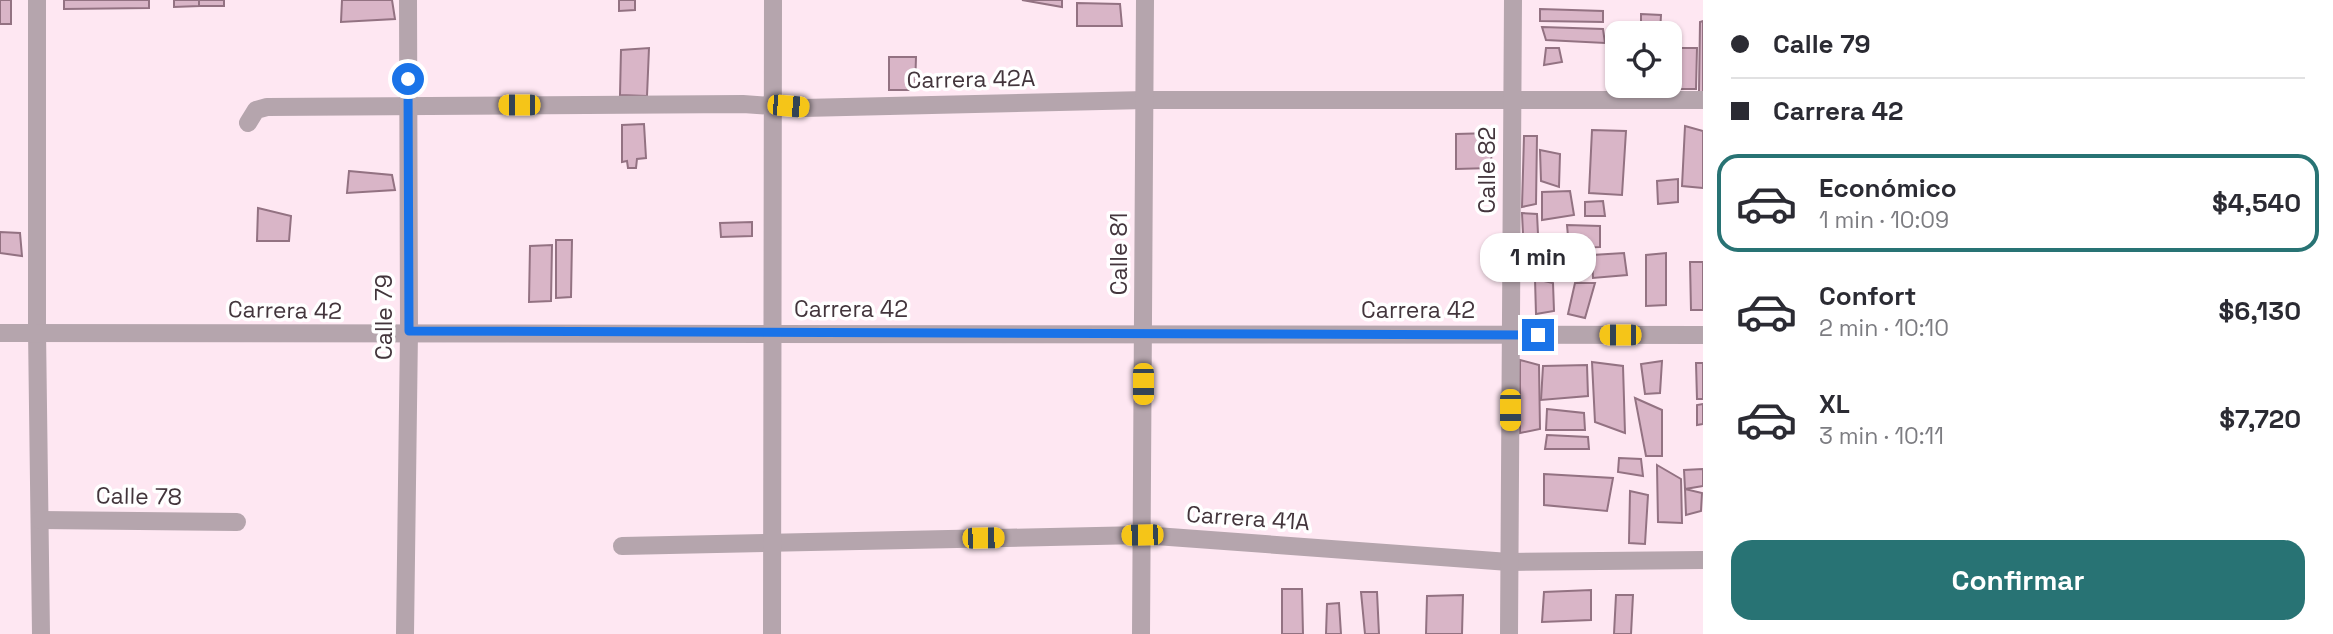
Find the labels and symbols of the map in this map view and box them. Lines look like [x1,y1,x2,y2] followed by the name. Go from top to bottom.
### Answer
[392,63,424,95] route start
[906,63,1036,95] street label: Carrera 42A
[767,94,810,118] car
[499,95,541,116] car
[1472,127,1502,214] street label: Calle 82
[1104,213,1134,295] street label: Calle 81
[1480,233,1596,282] callout: 1 min
[369,274,399,360] street label: Calle 79
[228,294,342,326] street label: Carrera 42
[794,294,908,324] street label: Carrera 42
[1361,295,1475,325] street label: Carrera 42
[1522,319,1554,351] route end
[1600,325,1642,346] car
[1133,363,1154,405] car
[1500,389,1521,431] car
[96,480,182,512] street label: Calle 78
[1185,499,1311,537] street label: Carrera 41A
[1121,524,1164,546] car
[962,527,1005,549] car

